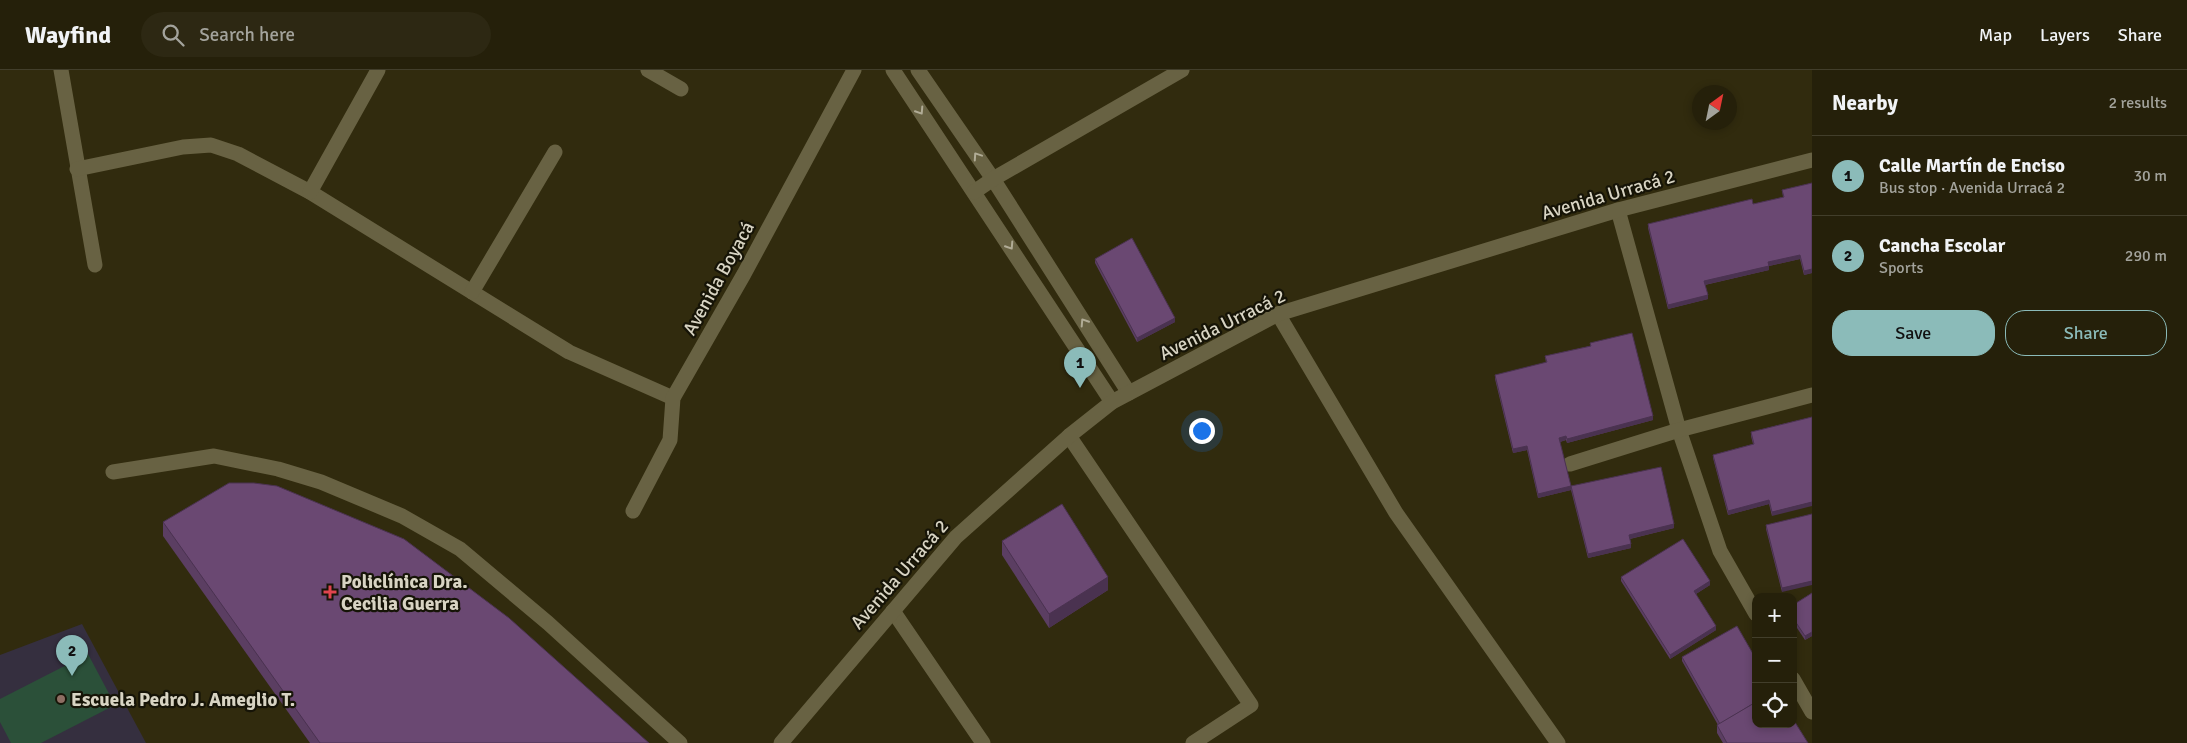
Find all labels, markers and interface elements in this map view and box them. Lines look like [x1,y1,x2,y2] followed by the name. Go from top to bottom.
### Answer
[141,12,491,57] search box
[25,20,111,50] text: Wayfind
[159,21,187,49] icon: search
[199,23,295,47] text: Search here
[1979,24,2012,46] text: Map
[2040,24,2090,46] text: Layers
[2118,24,2162,46] text: Share
[1692,85,1737,130] north arrow
[1832,90,1898,116] text: Nearby
[2108,93,2167,113] text: 2 results
[914,105,923,114] one-way arrow
[974,153,983,162] one-way arrow
[1879,154,2065,178] text: Calle Martín de Enciso
[1539,164,1678,225] street label: Avenida Urracá 2
[1844,166,1852,186] text: 1
[2133,166,2167,186] text: 30 m
[1879,178,2065,198] text: Bus stop · Avenida Urracá 2
[678,217,760,340] street label: Avenida Boyacá
[1879,234,2005,258] text: Cancha Escolar
[1003,241,1013,250] one-way arrow
[1844,246,1852,266] text: 2
[2125,246,2167,266] text: 290 m
[1879,258,1924,278] text: Sports
[1155,284,1290,366] street label: Avenida Urracá 2
[1832,310,1995,356] button: Save
[2005,310,2167,356] button: Share
[1081,319,1090,328] one-way arrow
[1064,347,1096,388] pin: 1
[1189,418,1215,444] your location
[846,515,954,635] street label: Avenida Urracá 2
[341,570,468,616] place label: Policlínica Dra. Cecilia Guerra
[323,585,337,599] marker: Policlínica Dra. Cecilia Guerra
[1752,593,1797,728] map controls
[1752,593,1797,638] button: +
[56,635,88,676] pin: 2
[1752,638,1797,683] button: −
[1752,683,1797,728] button: locate
[71,688,295,712] place label: Escuela Pedro J. Ameglio T.
[55,693,67,705] marker: Escuela Pedro J. Ameglio T.

